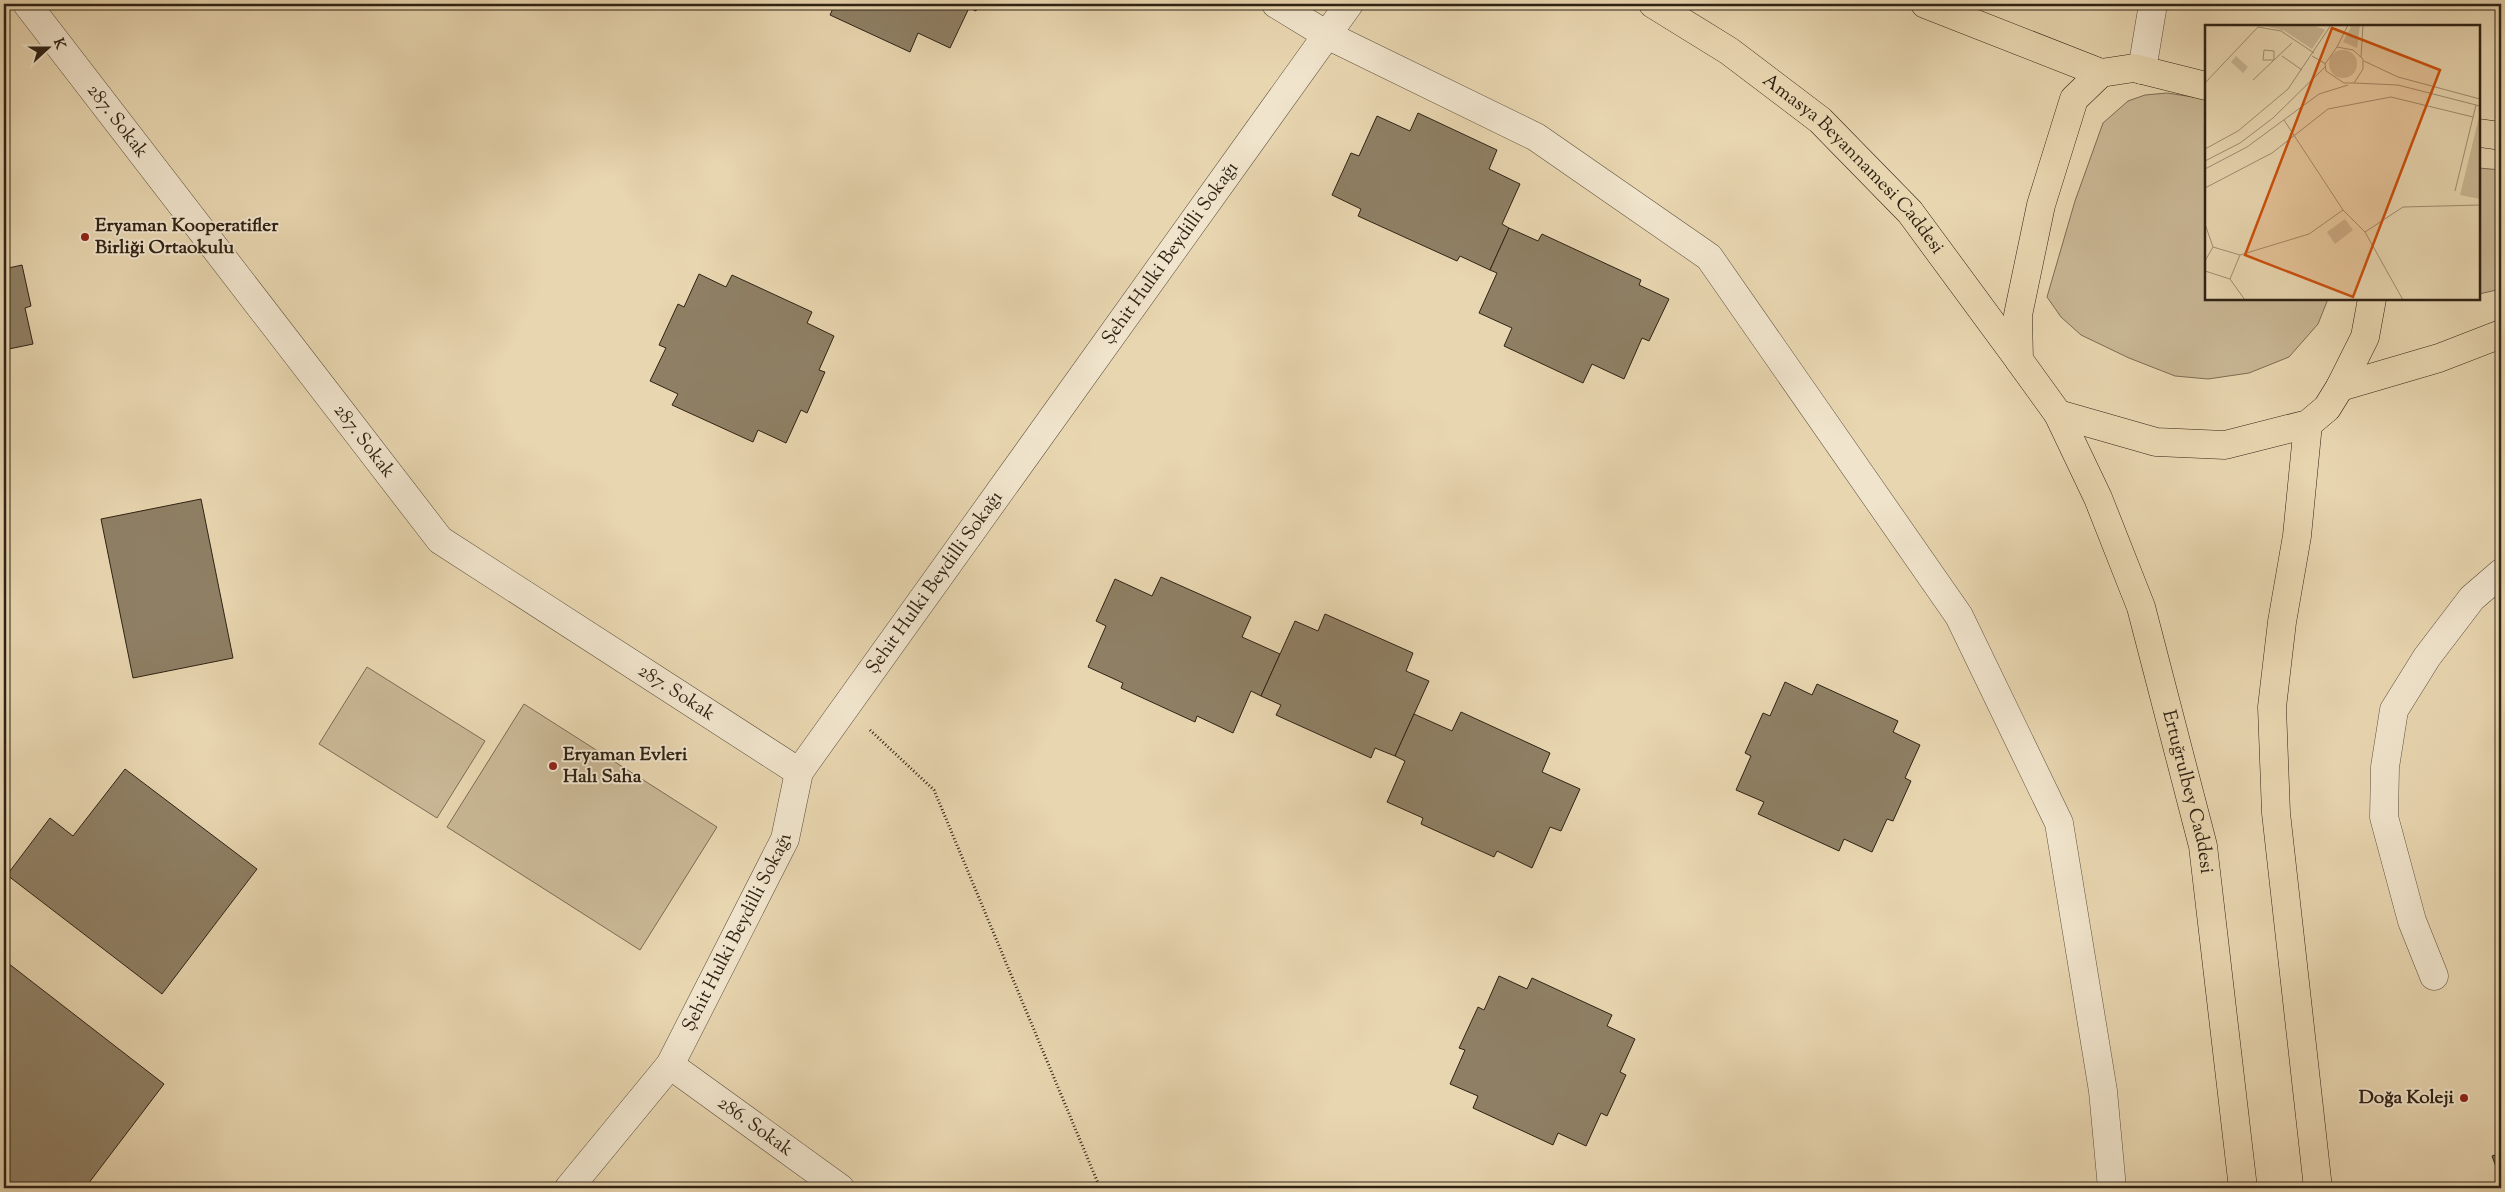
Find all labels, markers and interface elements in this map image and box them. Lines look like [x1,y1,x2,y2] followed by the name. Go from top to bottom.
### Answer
[22,22,72,72] north arrow
[2205,25,2480,300] inset map
[47,36,70,53] text: K
[1757,67,1950,260] street label: Amasya Beyannamesi Caddesi
[80,79,155,164] street label: 287. Sokak
[1095,156,1245,351] street label: Şehit Hulki Beydilli Sokağı
[95,213,279,262] place label: Eryaman Kooperatifler Birliği Ortaokulu
[79,231,91,243] marker: Eryaman Kooperatifler Birliği Ortaokulu
[327,399,402,484] street label: 287. Sokak
[860,486,1009,680] street label: Şehit Hulki Beydilli Sokağı
[632,658,721,728] street label: 287. Sokak
[2155,707,2220,875] street label: Ertuğrulbey Caddesi
[563,742,688,791] place label: Eryaman Evleri Halı Saha
[547,760,559,772] marker: Eryaman Evleri Halı Saha
[676,831,799,1036] street label: Şehit Hulki Beydilli Sokağı
[2359,1085,2455,1112] place label: Doğa Koleji
[712,1090,799,1164] street label: 286. Sokak
[2458,1092,2470,1104] marker: Doğa Koleji

